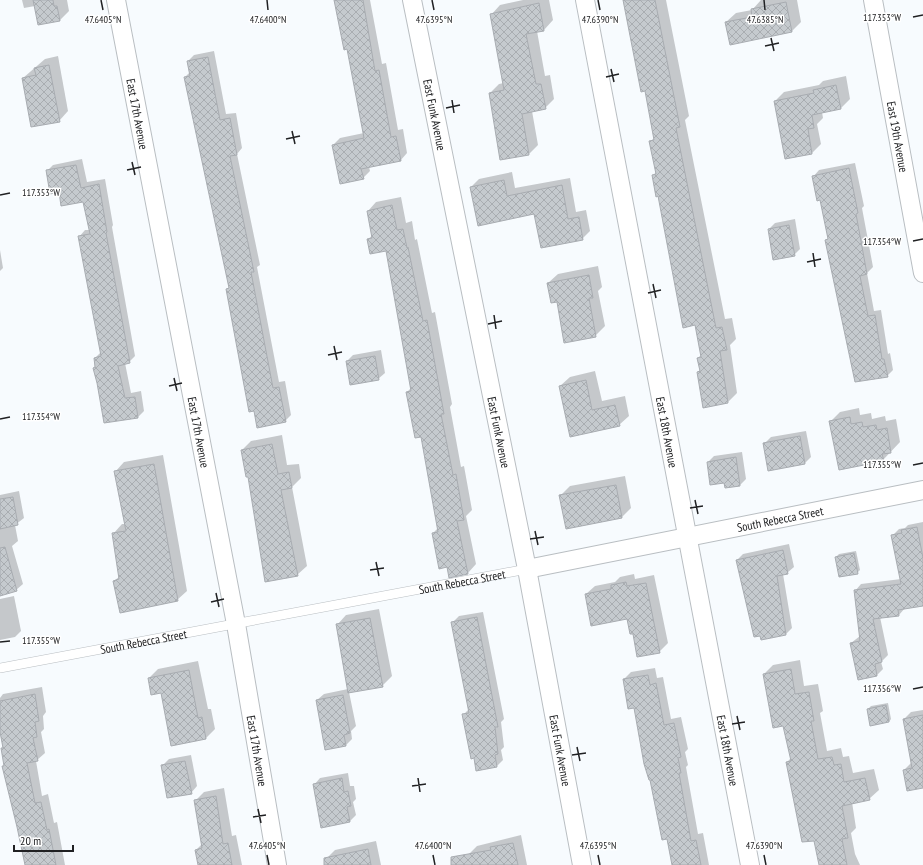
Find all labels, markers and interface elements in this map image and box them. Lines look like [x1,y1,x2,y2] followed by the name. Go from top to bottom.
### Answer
[863,11,901,24] text: 117.353°W
[85,13,121,26] text: 47.6405°N
[250,13,286,26] text: 47.6400°N
[416,13,452,26] text: 47.6395°N
[582,13,618,26] text: 47.6390°N
[747,13,783,26] text: 47.6385°N
[124,77,152,151] street label: East 17th Avenue
[421,78,450,152] street label: East Funk Avenue
[884,100,912,173] street label: East 19th Avenue
[22,186,60,199] text: 117.353°W
[863,235,901,248] text: 117.354°W
[185,395,213,469] street label: East 17th Avenue
[485,395,514,469] street label: East Funk Avenue
[653,395,682,469] street label: East 18th Avenue
[22,410,60,423] text: 117.354°W
[863,458,901,471] text: 117.355°W
[736,502,825,534] street label: South Rebecca Street
[417,566,507,597] street label: South Rebecca Street
[99,625,189,657] street label: South Rebecca Street
[22,634,60,647] text: 117.355°W
[863,682,901,695] text: 117.356°W
[547,713,575,787] street label: East Funk Avenue
[244,714,271,787] street label: East 17th Avenue
[714,714,742,787] street label: East 18th Avenue
[14,827,73,853] scale bar
[20,833,41,848] text: 20 m
[249,839,285,852] text: 47.6405°N
[415,839,451,852] text: 47.6400°N
[580,839,616,852] text: 47.6395°N
[746,839,782,852] text: 47.6390°N

